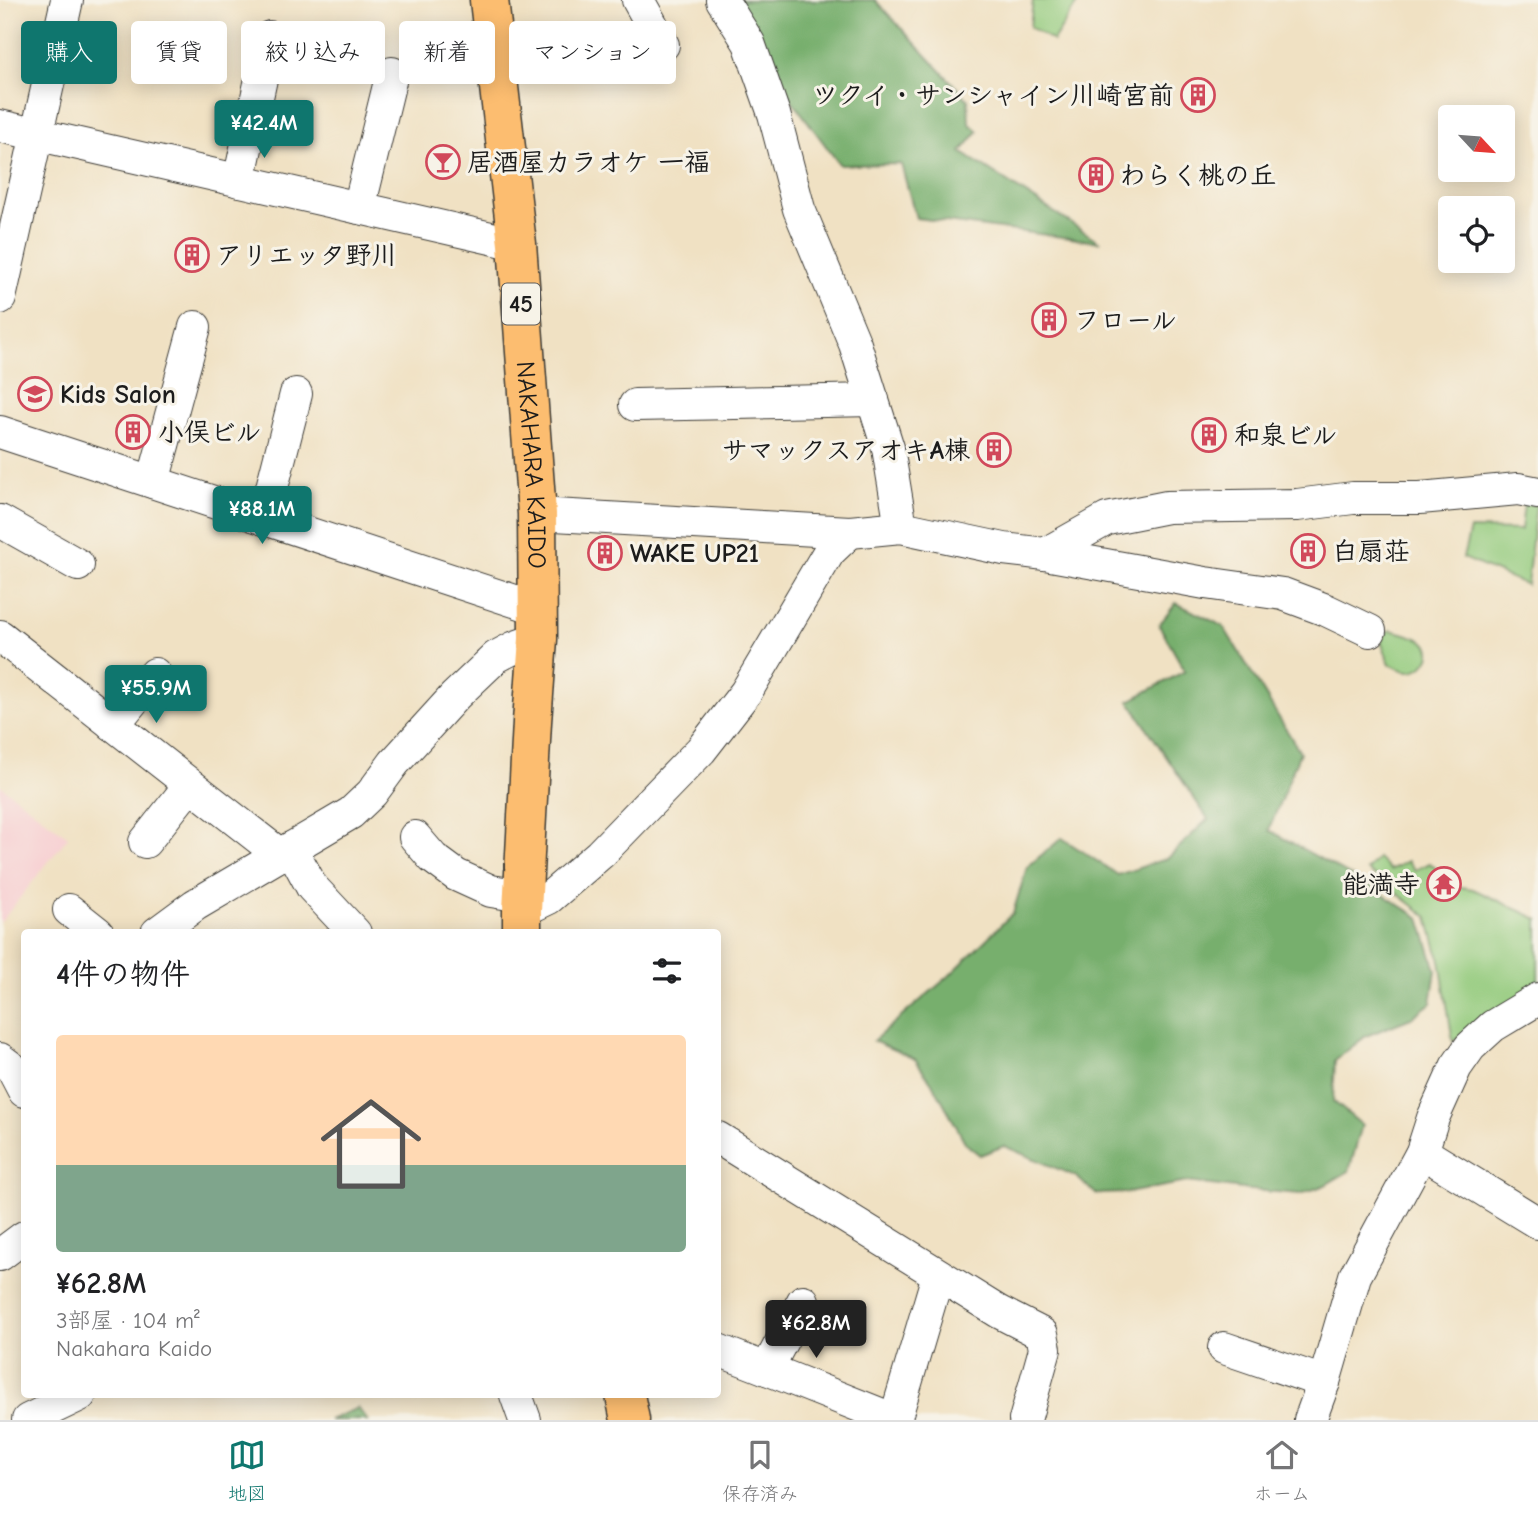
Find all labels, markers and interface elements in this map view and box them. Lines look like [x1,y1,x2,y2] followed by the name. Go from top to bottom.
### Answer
[21,21,117,84] chip: 購入
[131,21,227,84] chip: 賃貸
[241,21,385,84] chip: 絞り込み
[399,21,495,84] chip: 新着
[509,21,676,84] chip: マンション
[1179,76,1217,114] building icon: ツクイ・サンシャイン川崎宮前
[812,81,1174,111] place label: ツクイ・サンシャイン川崎宮前
[207,100,321,160] pin: ¥42.4M
[1438,105,1516,182] north arrow
[1438,105,1515,273] map controls
[230,109,298,136] text: ¥42.4M
[424,143,462,181] bar icon: 居酒屋カラオケ 一福
[467,148,710,178] place label: 居酒屋カラオケ 一福
[1077,156,1115,194] building icon: わらく桃の丘
[1120,161,1276,191] place label: わらく桃の丘
[1438,196,1515,273] button: locate
[173,236,211,274] building icon: アリエッタ野川
[216,241,397,271] place label: アリエッタ野川
[502,284,540,324] road number: 45
[1030,301,1068,339] building icon: フロール
[1074,306,1177,336] place label: フロール
[510,360,551,569] street label: NAKAHARA KAIDO
[16,375,54,413] school or university icon: Kids Salon
[60,380,176,410] place label: Kids Salon
[114,413,152,451] building icon: 小俣ビル
[1190,416,1228,454] building icon: 和泉ビル
[158,418,261,448] place label: 小俣ビル
[1234,421,1337,451] place label: 和泉ビル
[975,431,1013,469] building icon: サマックスアオキA棟
[722,436,970,466] place label: サマックスアオキA棟
[205,486,319,546] pin: ¥88.1M
[229,495,295,522] text: ¥88.1M
[1289,532,1327,570] building icon: 白扇荘
[586,534,624,572] building icon: WAKE UP21
[1332,537,1410,567] place label: 白扇荘
[630,539,759,569] place label: WAKE UP21
[99,666,213,725] pin: ¥55.9M
[121,674,191,701] text: ¥55.9M
[1425,865,1463,903] temple icon: 能満寺
[1342,870,1420,900] place label: 能満寺
[648,952,686,990] icon: filters
[56,957,190,992] text: 4件の物件
[308,1081,434,1207] icon: home
[56,1266,146,1301] text: ¥62.8M
[759,1300,873,1360] pin: ¥62.8M
[56,1307,200,1334] text: 3部屋 · 104 m²
[781,1309,851,1336] text: ¥62.8M
[56,1335,212,1362] text: Nakahara Kaido
[228,1436,266,1505] tab: 地図
[722,1436,798,1505] tab: 保存済み
[1254,1436,1310,1505] tab: ホーム

